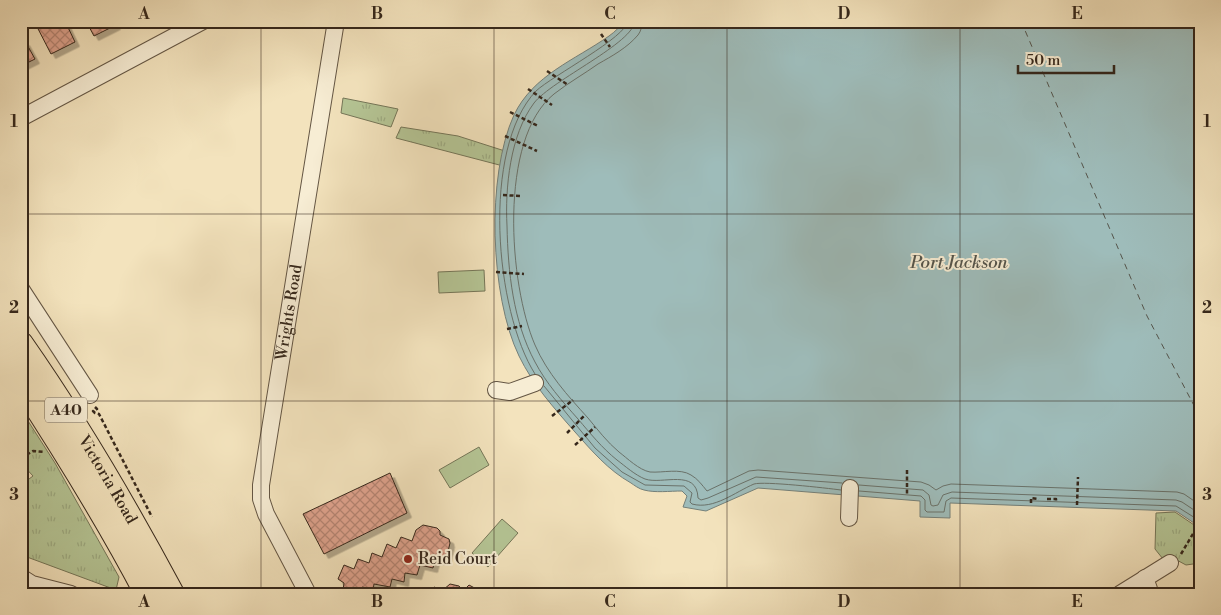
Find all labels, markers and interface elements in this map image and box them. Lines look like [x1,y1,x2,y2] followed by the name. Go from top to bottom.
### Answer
[137,4,150,24] text: A
[371,4,383,24] text: B
[604,4,616,24] text: C
[838,4,851,24] text: D
[1071,4,1083,24] text: E
[1018,42,1115,74] scale bar
[1026,51,1060,70] text: 50 m
[10,112,18,132] text: 1
[1203,112,1211,132] text: 1
[909,251,1009,274] water label: Port Jackson
[271,263,307,363] street label: Wrights Road
[9,298,19,318] text: 2
[1202,298,1212,318] text: 2
[45,398,87,422] road number: A40
[73,431,141,528] street label: Victoria Road
[9,485,19,505] text: 3
[1202,485,1212,505] text: 3
[418,549,497,569] place label: Reid Court
[402,553,414,565] marker: Reid Court
[137,592,150,612] text: A
[371,592,383,612] text: B
[604,592,616,612] text: C
[838,592,851,612] text: D
[1071,592,1083,612] text: E

